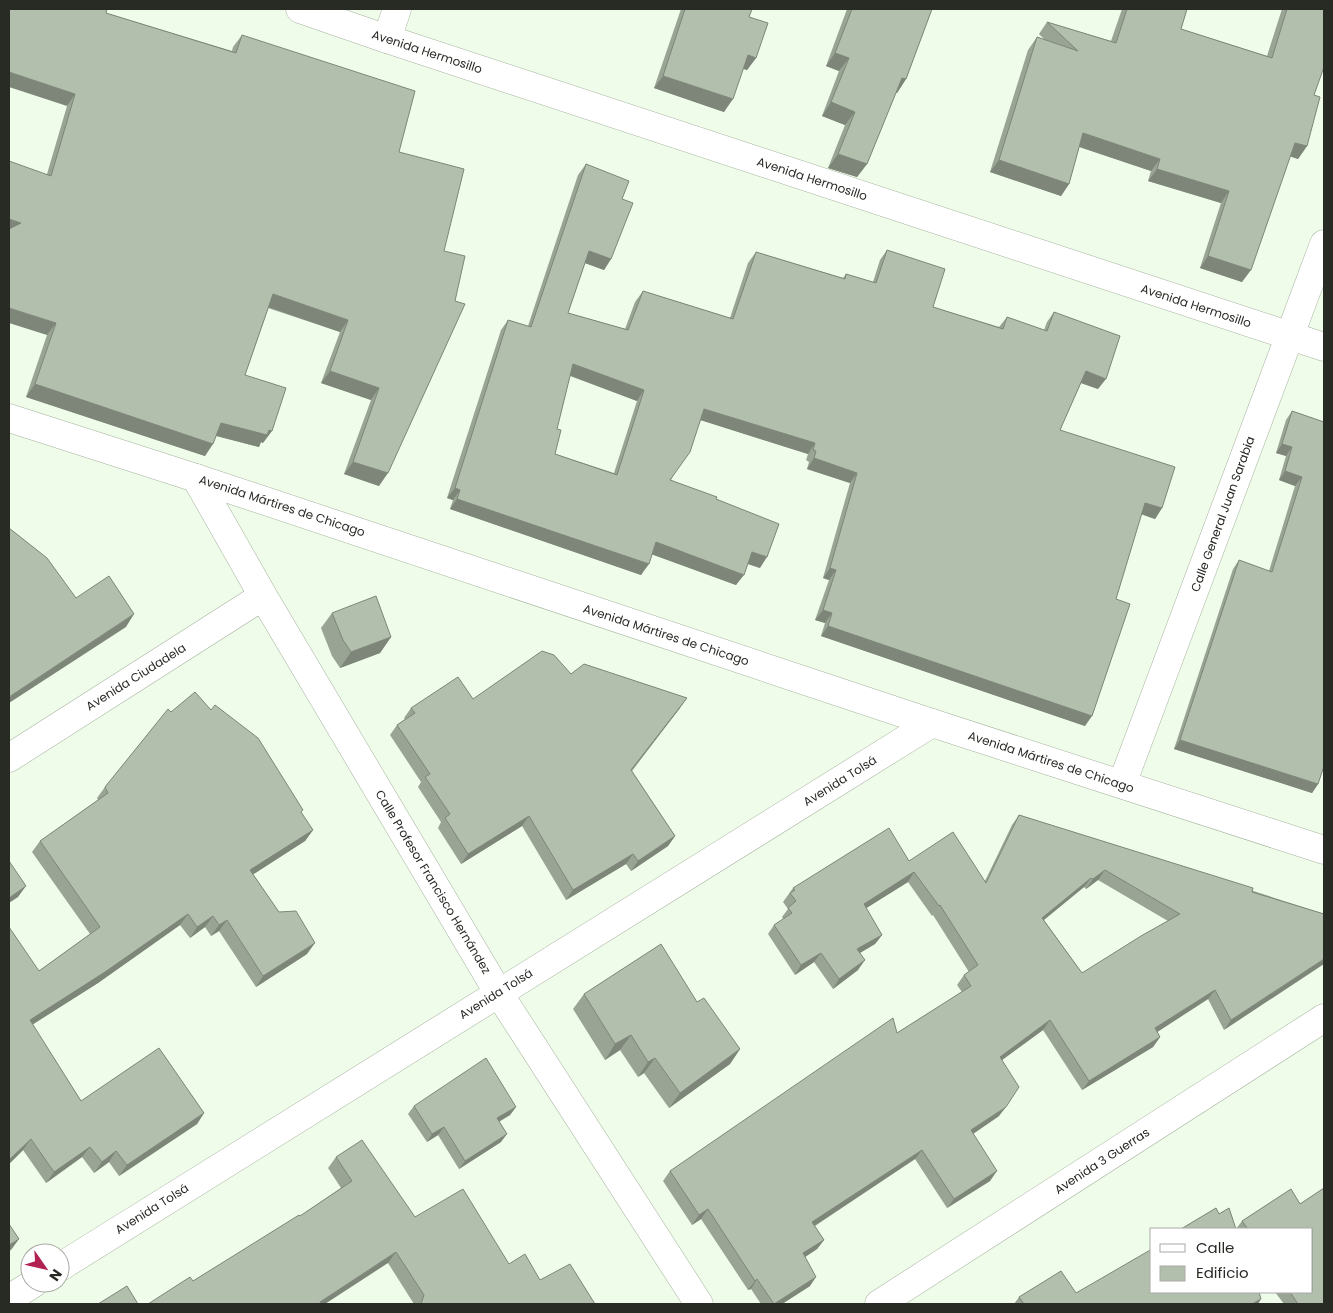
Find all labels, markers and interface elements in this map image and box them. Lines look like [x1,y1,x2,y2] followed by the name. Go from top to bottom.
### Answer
[370,26,485,78] street label: Avenida Hermosillo
[755,153,870,205] street label: Avenida Hermosillo
[1139,280,1254,332] street label: Avenida Hermosillo
[1186,434,1259,594] street label: Calle General Juan Sarabia
[197,471,368,541] street label: Avenida Mártires de Chicago
[581,600,752,670] street label: Avenida Mártires de Chicago
[82,639,189,714] street label: Avenida Ciudadela
[966,727,1137,797] street label: Avenida Mártires de Chicago
[800,751,880,810] street label: Avenida Tolsá
[372,787,495,977] street label: Calle Profesor Francisco Hernández
[456,964,536,1023] street label: Avenida Tolsá
[1051,1123,1153,1198] street label: Avenida 3 Guerras
[112,1179,192,1238] street label: Avenida Tolsá
[1150,1228,1313,1293] legend
[1196,1237,1234,1258] text: Calle
[20,1243,70,1293] north arrow
[1196,1262,1249,1283] text: Edificio
[45,1265,67,1285] text: N

